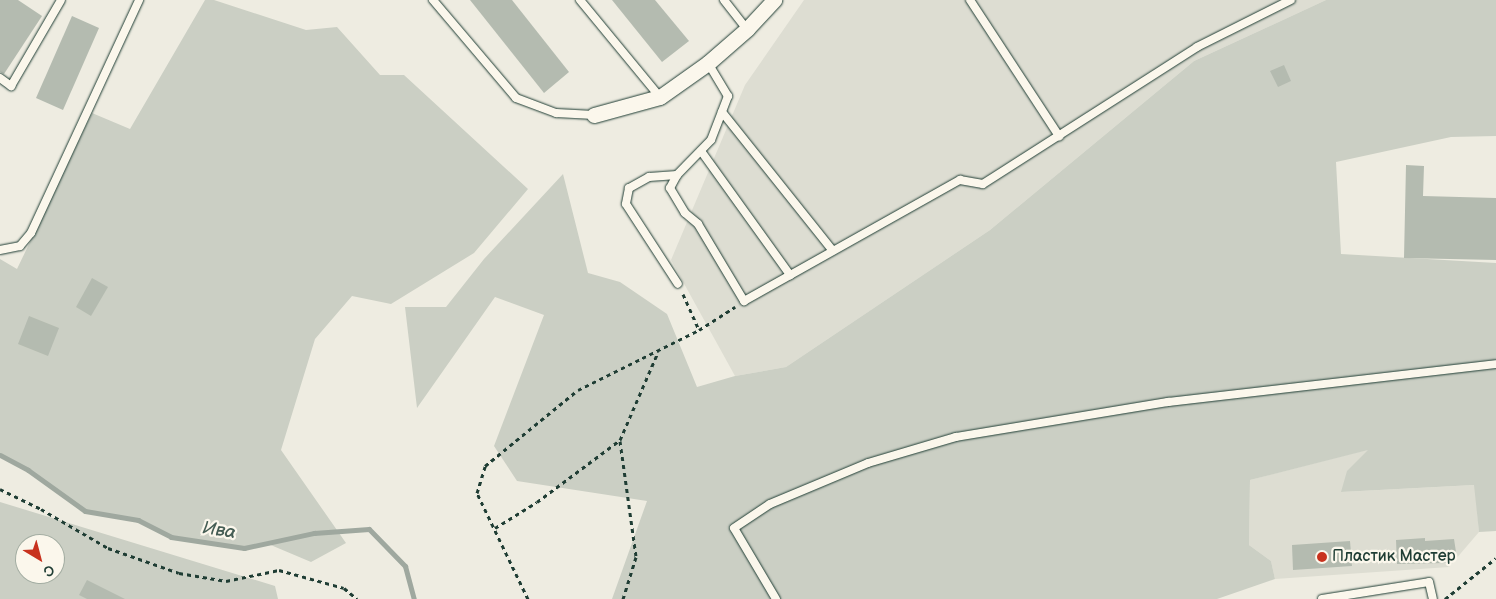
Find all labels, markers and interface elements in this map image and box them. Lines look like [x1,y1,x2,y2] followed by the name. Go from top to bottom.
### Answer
[201,518,237,544] water label: Ива
[15,534,65,584] north arrow
[1332,547,1456,567] place label: Пластик Мастер
[1316,551,1328,563] marker: Пластик Мастер
[40,561,58,580] text: С

